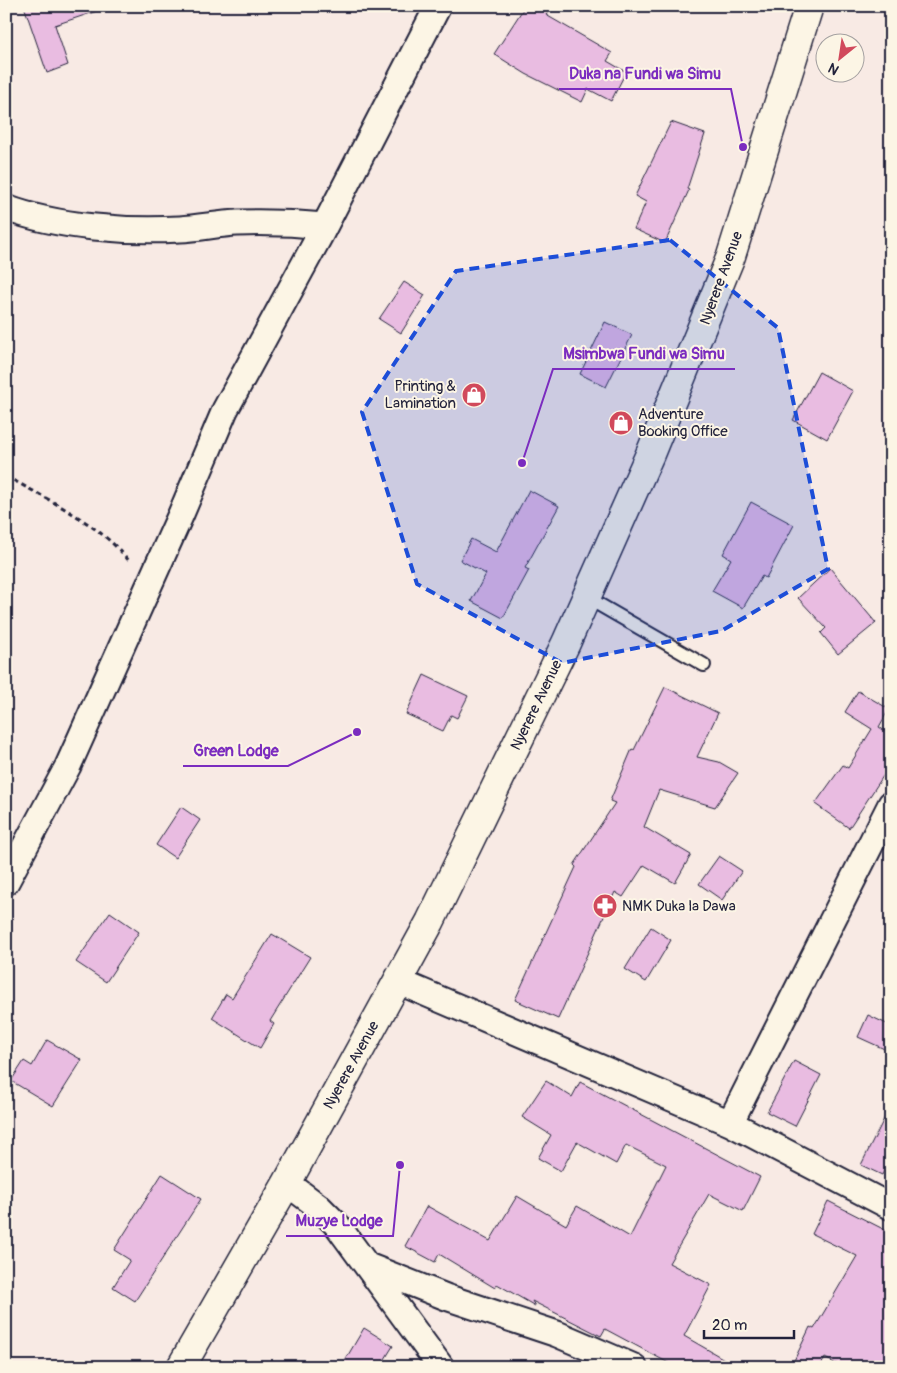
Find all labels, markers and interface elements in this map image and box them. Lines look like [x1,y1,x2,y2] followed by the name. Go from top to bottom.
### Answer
[814,32,864,82] north arrow
[559,58,731,89] callout: Duka na Fundi wa Simu
[825,59,842,79] text: N
[569,64,721,84] text: Duka na Fundi wa Simu
[696,228,747,328] street label: Nyerere Avenue
[553,338,735,369] callout: Msimbwa Fundi wa Simu
[563,344,725,364] text: Msimbwa Fundi wa Simu
[385,377,456,413] place label: Printing & Lamination
[461,382,487,408] shop icon: Printing & Lamination
[638,405,728,441] place label: Adventure Booking Office
[608,410,634,436] shop icon: Adventure Booking Office
[506,656,567,753] street label: Nyerere Avenue
[183,735,288,766] callout: Green Lodge
[193,741,280,761] text: Green Lodge
[592,893,618,919] pharmacy icon: NMK Duka la Dawa
[622,897,736,916] place label: NMK Duka la Dawa
[319,1017,384,1113] street label: Nyerere Avenue
[286,1205,393,1236] callout: Muzye Lodge
[295,1211,384,1231] text: Muzye Lodge
[704,1308,794,1340] scale bar
[712,1316,747,1335] text: 20 m

